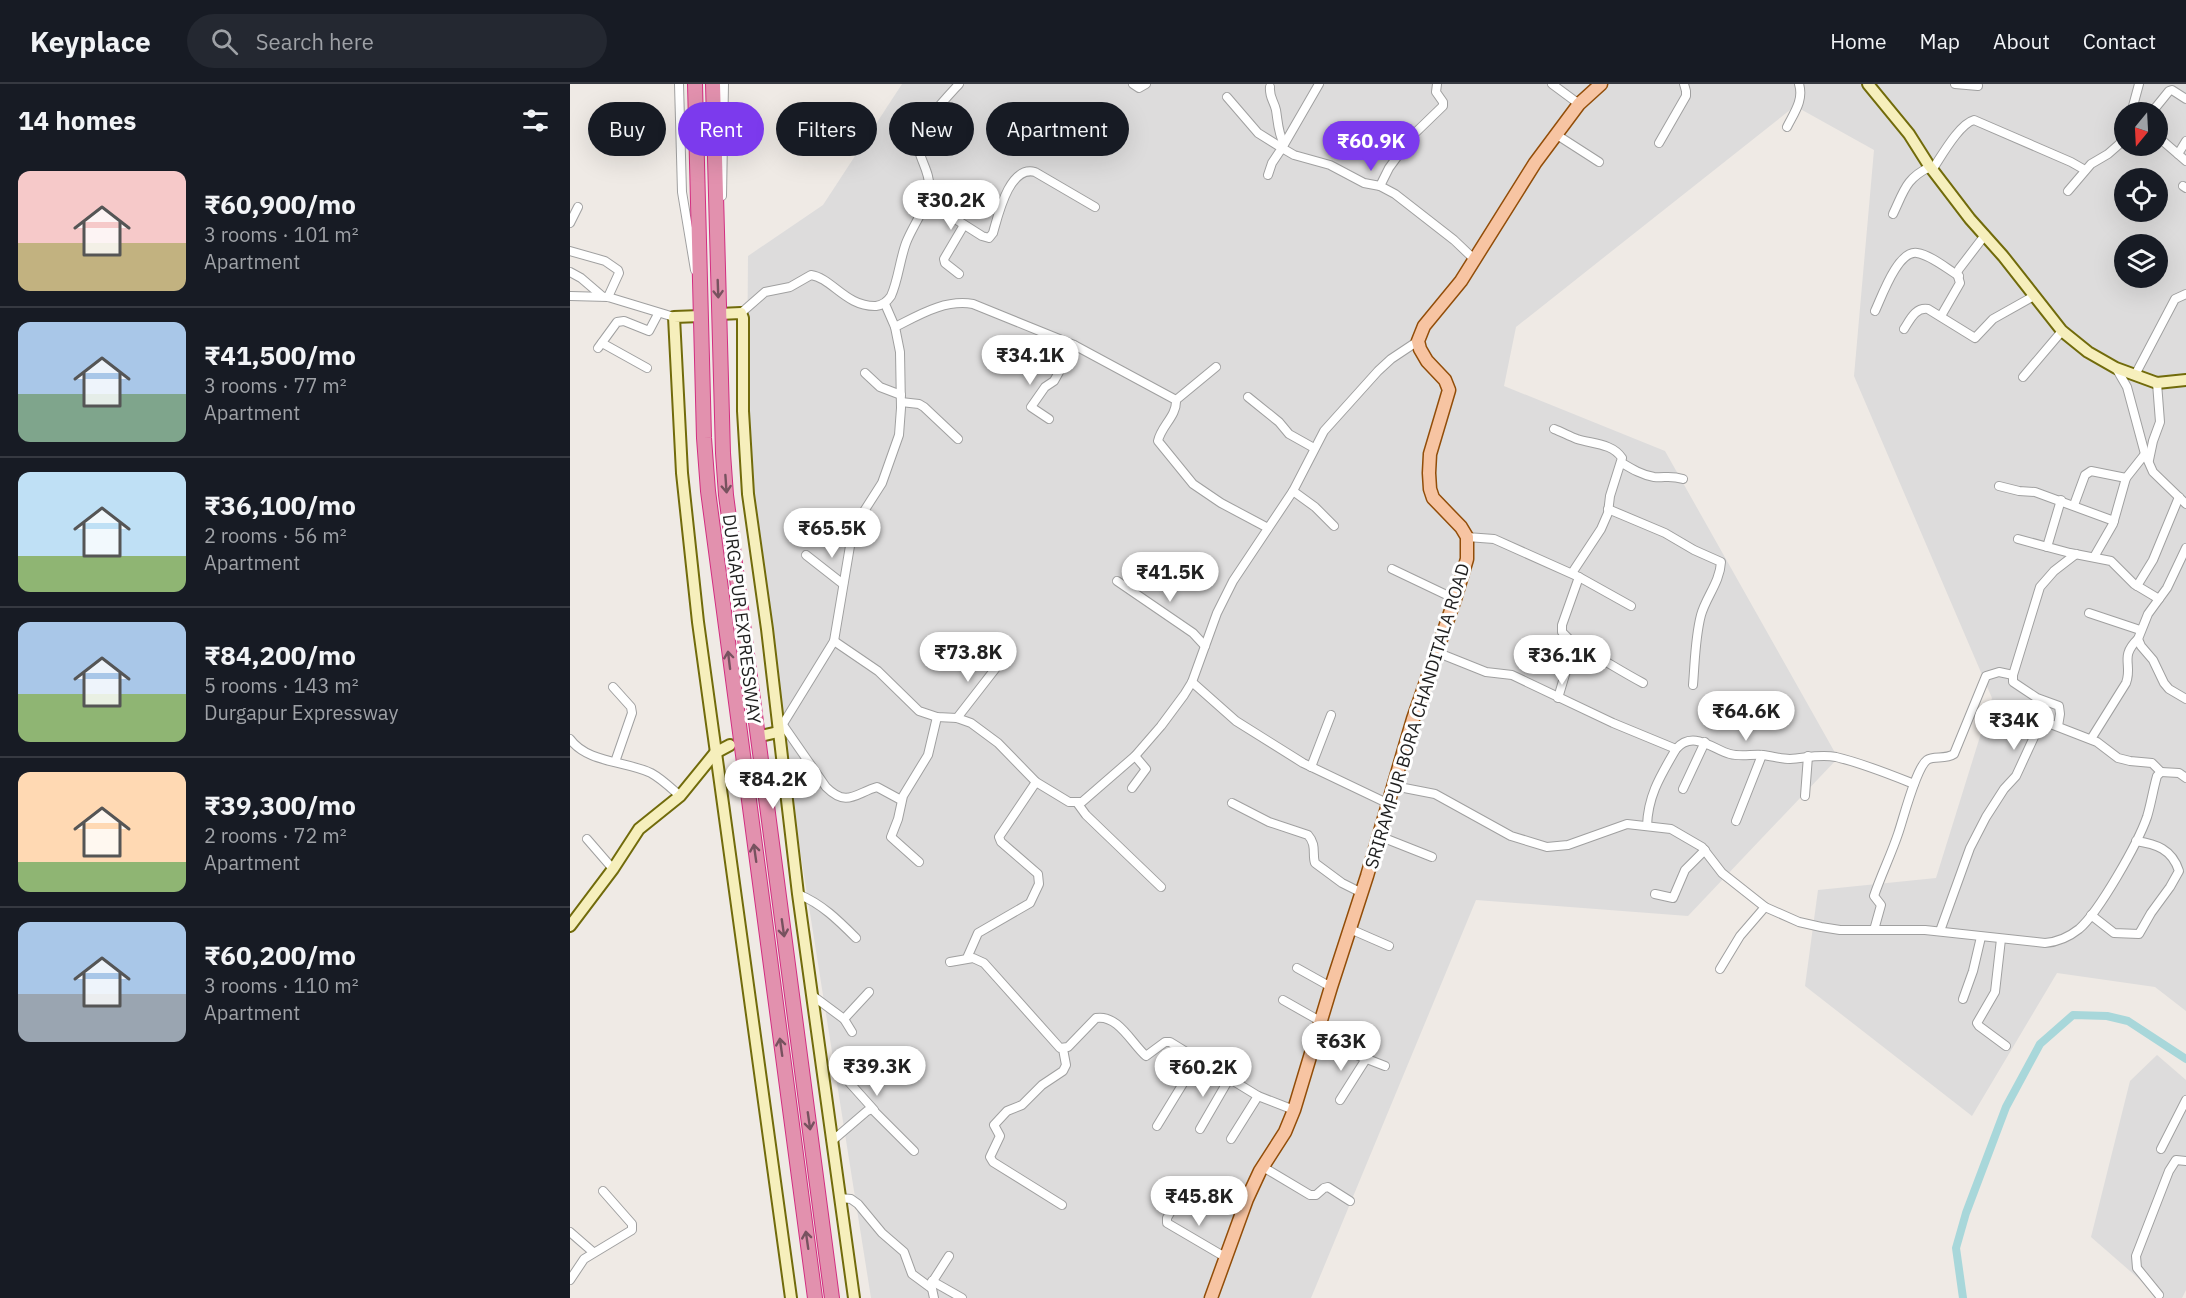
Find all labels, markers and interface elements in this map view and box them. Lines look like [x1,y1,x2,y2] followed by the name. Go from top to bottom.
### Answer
[187,14,607,68] search box
[30,23,151,60] text: Keyplace
[208,25,241,58] icon: search
[256,27,374,56] text: Search here
[1830,27,1887,55] text: Home
[1920,27,1960,55] text: Map
[1993,27,2050,55] text: About
[2083,27,2156,55] text: Contact
[588,102,666,156] chip: Buy
[678,102,764,156] chip: Rent
[776,102,877,156] chip: Filters
[889,102,974,156] chip: New
[986,102,1129,156] chip: Apartment
[2114,102,2168,156] north arrow
[2114,102,2168,288] map controls
[18,103,136,137] text: 14 homes
[519,104,552,137] icon: filters
[1322,121,1420,172] pin: ₹60.9K
[1337,127,1405,154] text: ₹60.9K
[2114,168,2168,222] button: locate
[902,180,1000,231] pin: ₹30.2K
[917,186,985,213] text: ₹30.2K
[204,187,356,221] text: ₹60,900/mo
[66,195,138,267] icon: home
[204,221,359,248] text: 3 rooms · 101 m²
[2114,234,2168,288] button: layers
[204,248,300,275] text: Apartment
[712,279,724,299] one-way arrow
[981,335,1079,386] pin: ₹34.1K
[204,338,356,372] text: ₹41,500/mo
[996,341,1064,368] text: ₹34.1K
[66,346,138,418] icon: home
[204,372,347,399] text: 3 rooms · 77 m²
[204,399,300,426] text: Apartment
[720,474,731,494] one-way arrow
[204,488,356,522] text: ₹36,100/mo
[66,496,138,568] icon: home
[783,508,881,559] pin: ₹65.5K
[718,513,766,725] street label: DURGAPUR EXPRESSWAY
[798,514,866,541] text: ₹65.5K
[204,522,347,549] text: 2 rooms · 56 m²
[204,549,300,576] text: Apartment
[1121,552,1219,603] pin: ₹41.5K
[1136,558,1204,585] text: ₹41.5K
[1359,561,1475,871] street label: SRIRAMPUR BORA CHANDITALA ROAD
[919,632,1017,683] pin: ₹73.8K
[1513,635,1611,686] pin: ₹36.1K
[204,638,356,672] text: ₹84,200/mo
[934,638,1002,665] text: ₹73.8K
[1528,641,1596,668] text: ₹36.1K
[66,646,138,718] icon: home
[724,651,735,671] one-way arrow
[204,672,359,699] text: 5 rooms · 143 m²
[1697,691,1795,742] pin: ₹64.6K
[1712,697,1780,724] text: ₹64.6K
[204,699,398,726] text: Durgapur Expressway
[1978,700,2050,751] pin: ₹34K
[1989,706,2039,733] text: ₹34K
[724,759,822,810] pin: ₹84.2K
[739,765,807,792] text: ₹84.2K
[204,788,356,822] text: ₹39,300/mo
[66,796,138,868] icon: home
[204,822,347,849] text: 2 rooms · 72 m²
[750,844,761,864] one-way arrow
[204,849,300,876] text: Apartment
[778,917,789,937] one-way arrow
[204,938,356,972] text: ₹60,200/mo
[66,946,138,1018] icon: home
[204,972,359,999] text: 3 rooms · 110 m²
[204,999,300,1026] text: Apartment
[1305,1021,1377,1072] pin: ₹63K
[1316,1027,1366,1054] text: ₹63K
[776,1037,787,1057] one-way arrow
[828,1046,926,1097] pin: ₹39.3K
[1154,1047,1252,1098] pin: ₹60.2K
[843,1052,911,1079] text: ₹39.3K
[1169,1053,1237,1080] text: ₹60.2K
[803,1110,814,1130] one-way arrow
[1150,1176,1248,1227] pin: ₹45.8K
[1165,1182,1233,1209] text: ₹45.8K
[802,1231,813,1250] one-way arrow

